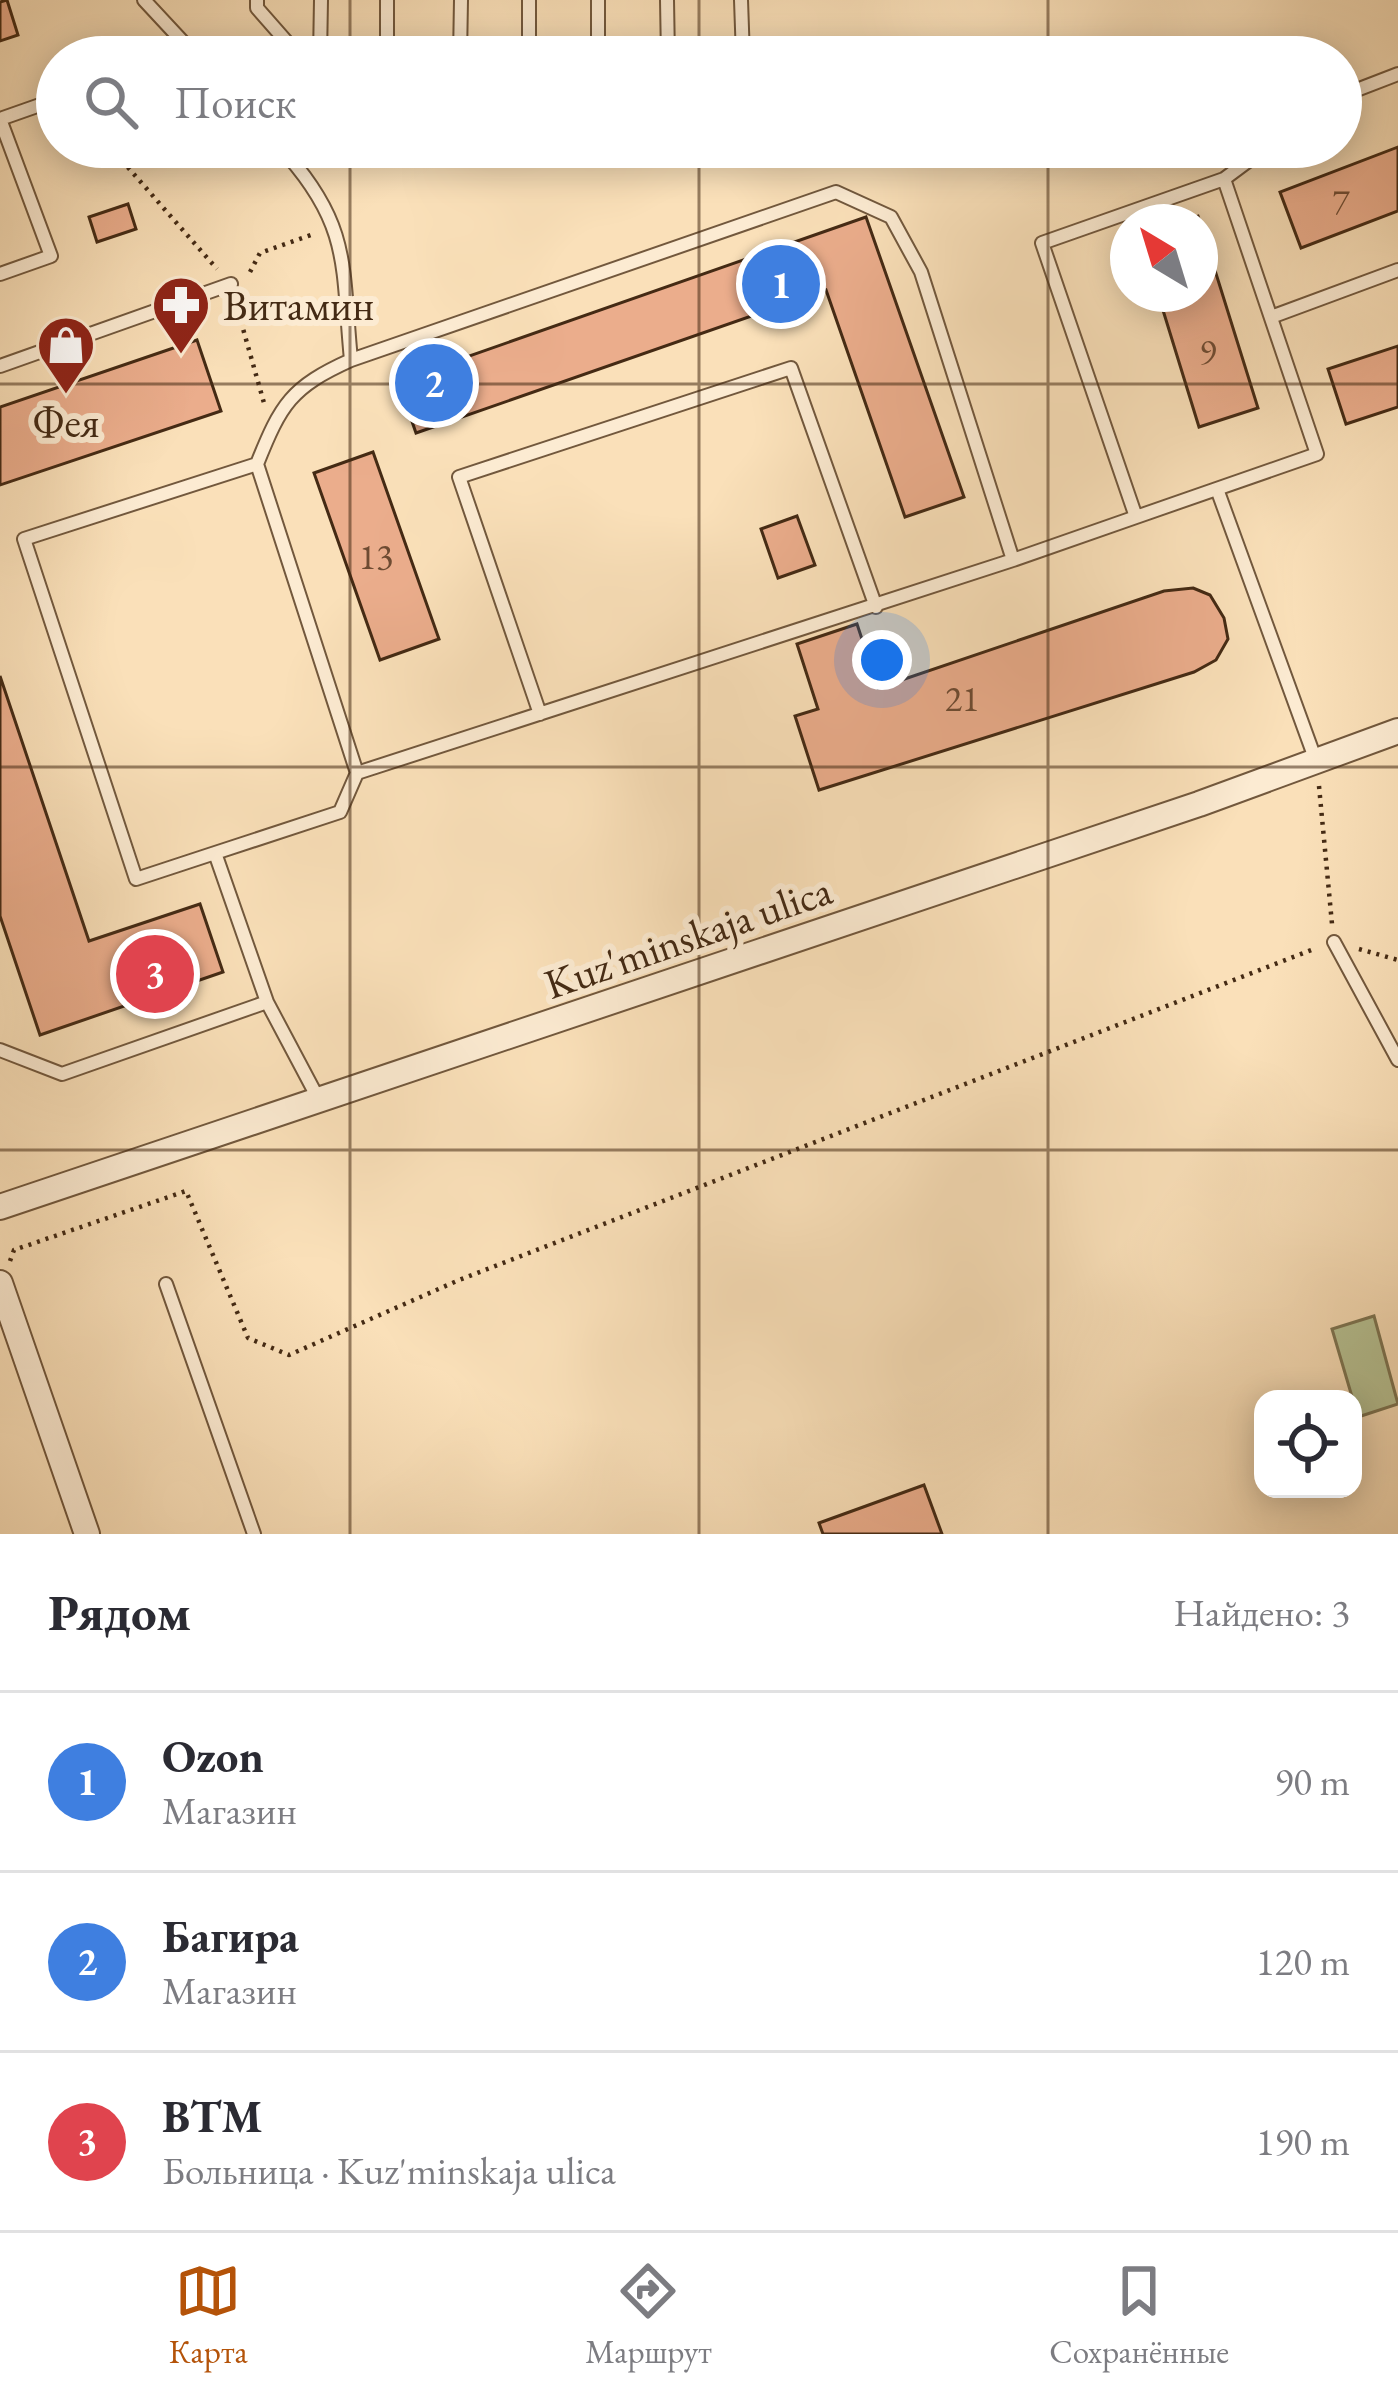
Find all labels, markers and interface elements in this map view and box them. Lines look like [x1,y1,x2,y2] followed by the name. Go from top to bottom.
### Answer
[36,36,1362,168] search box
[78,69,144,135] icon: search
[174,73,296,131] text: Поиск
[1332,178,1350,225] house number: 7
[1110,204,1218,312] north arrow
[742,239,820,329] pin: 1
[150,274,212,356] pharmacy icon: Витамин
[223,278,374,333] place label: Витамин
[35,314,97,396] shop icon: Фея
[1199,328,1217,375] house number: 9
[395,338,473,428] pin: 2
[32,395,100,450] place label: Фея
[359,533,393,580] house number: 13
[852,630,912,690] your location
[945,675,979,722] house number: 21
[537,862,839,1012] street label: Kuz'minskaja ulica
[116,929,194,1019] pin: 3
[1254,1390,1362,1498] map controls
[1254,1390,1362,1498] button: locate
[48,1579,191,1645] text: Рядом
[1173,1587,1350,1638] text: Найдено: 3
[162,1727,264,1785] text: Ozon
[77,1756,97,1807] text: 1
[1274,1756,1350,1807] text: 90 m
[162,1785,297,1836] text: Магазин
[162,1907,299,1965] text: Багира
[77,1936,97,1987] text: 2
[1256,1936,1350,1987] text: 120 m
[162,1965,297,2016] text: Магазин
[162,2087,263,2145] text: ВТМ
[77,2116,97,2167] text: 3
[1256,2116,1350,2167] text: 190 m
[162,2145,616,2196] text: Больница · Kuz'minskaja ulica
[169,2258,248,2373] tab: Карта
[585,2258,712,2373] tab: Маршрут
[1049,2258,1229,2373] tab: Сохранённые

